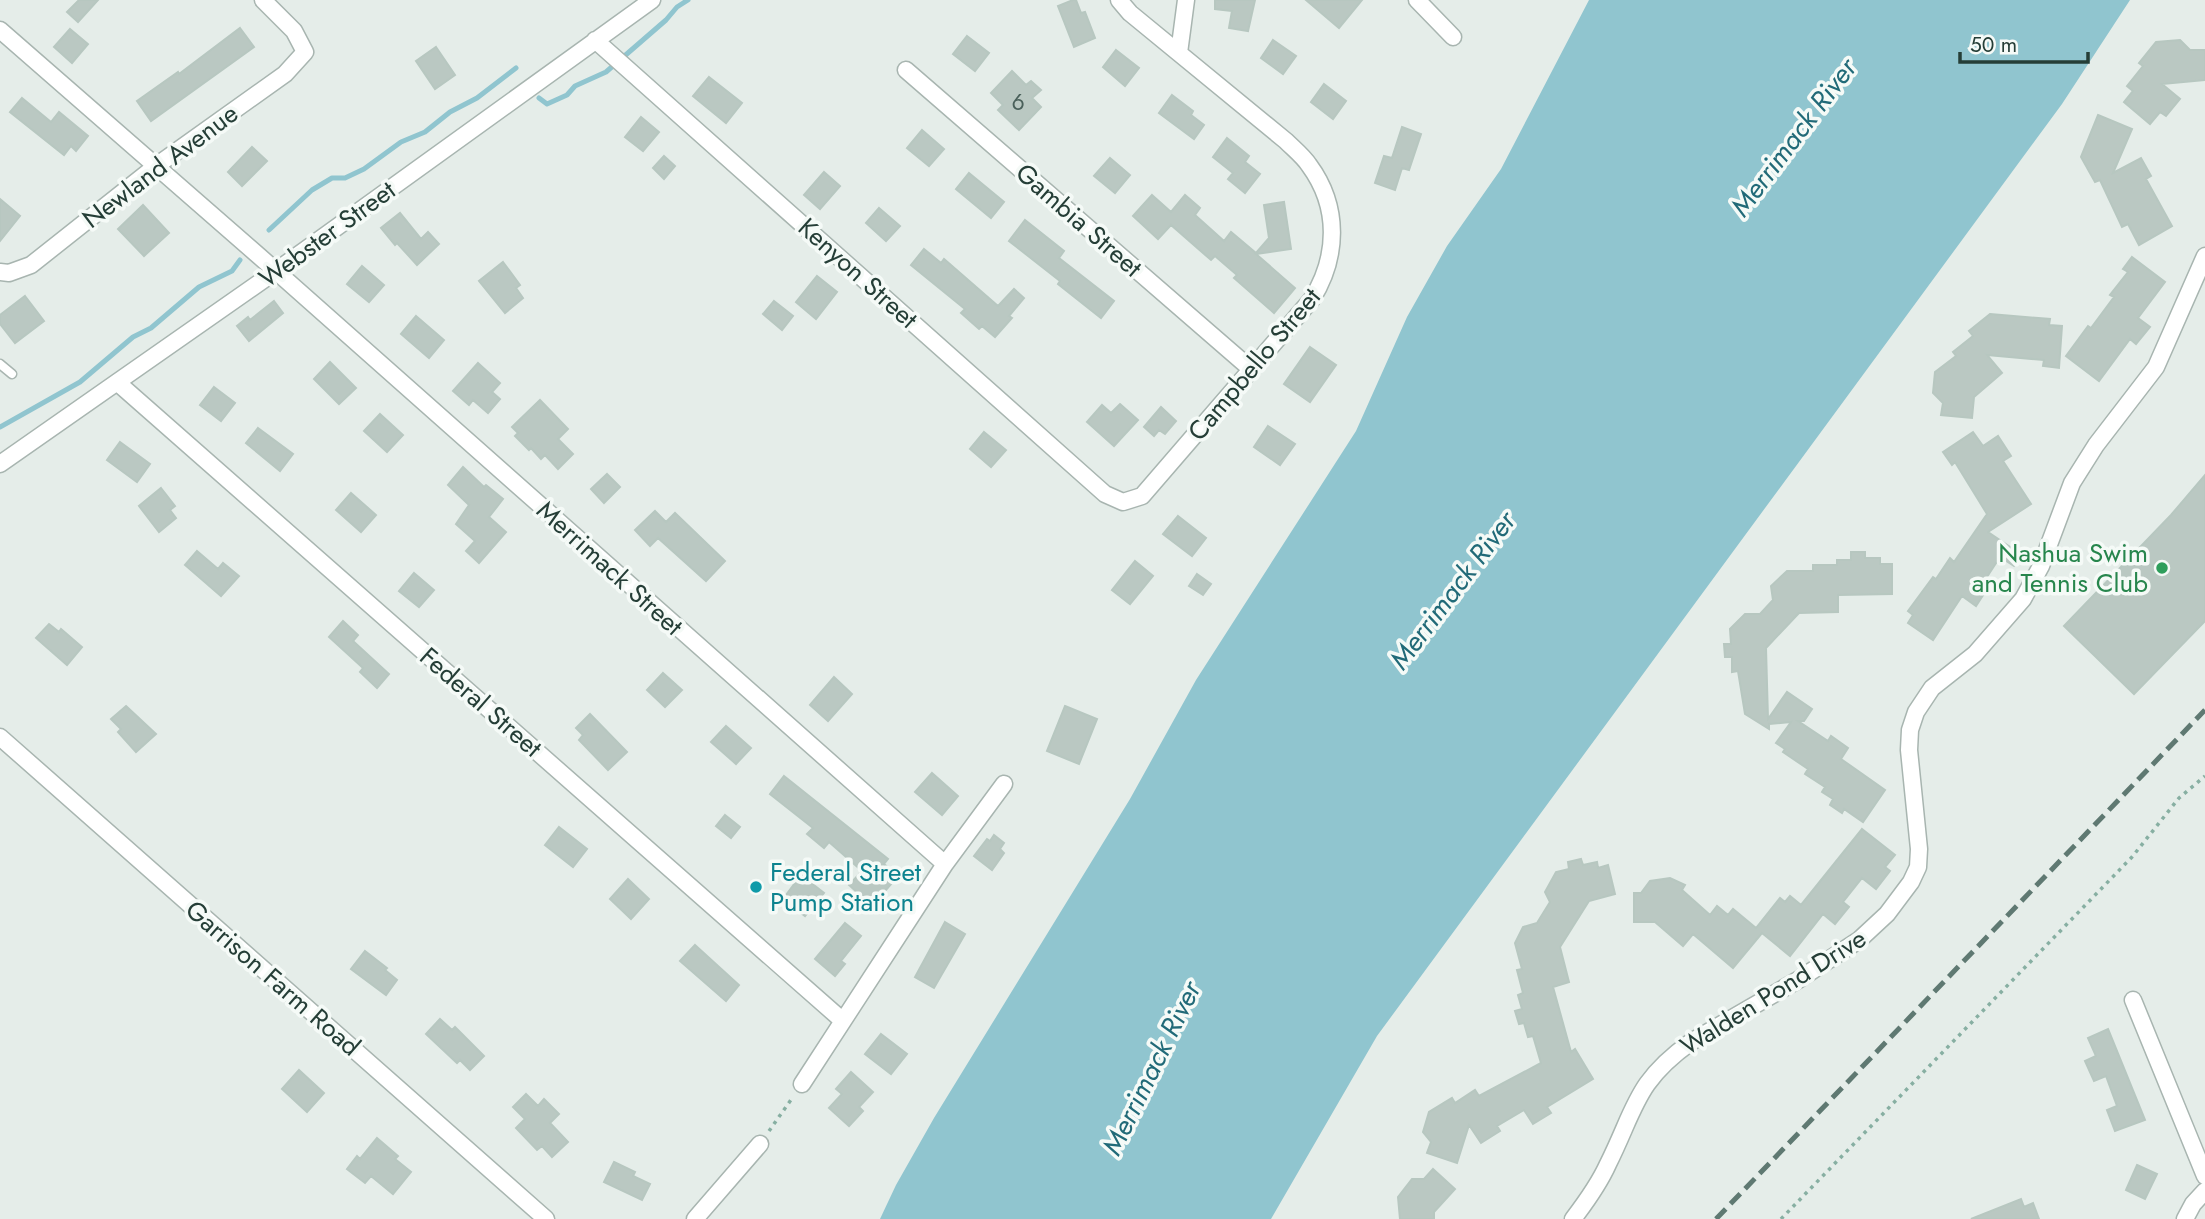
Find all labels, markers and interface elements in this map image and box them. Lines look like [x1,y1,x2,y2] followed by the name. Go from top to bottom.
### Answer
[1960,21,2088,65] scale bar
[1970,30,2017,60] text: 50 m
[1720,48,1868,225] water label: Merrimack River
[1011,85,1025,119] house number: 6
[74,95,246,237] street label: Newland Avenue
[1007,154,1151,286] street label: Gambia Street
[251,171,404,297] street label: Webster Street
[790,209,927,338] street label: Kenyon Street
[1179,279,1330,449] street label: Campbello Street
[528,492,692,645] street label: Merrimack Street
[1379,501,1527,678] water label: Merrimack River
[1972,534,2148,602] place label: Nashua Swim and Tennis Club
[2154,560,2170,576] marker: Nashua Swim and Tennis Club
[412,638,551,766] street label: Federal Street
[770,853,922,921] place label: Federal Street Pump Station
[748,879,764,895] marker: Federal Street Pump Station
[177,891,369,1065] street label: Garrison Farm Road
[1673,919,1873,1065] street label: Walden Pond Drive
[1092,973,1212,1162] water label: Merrimack River

